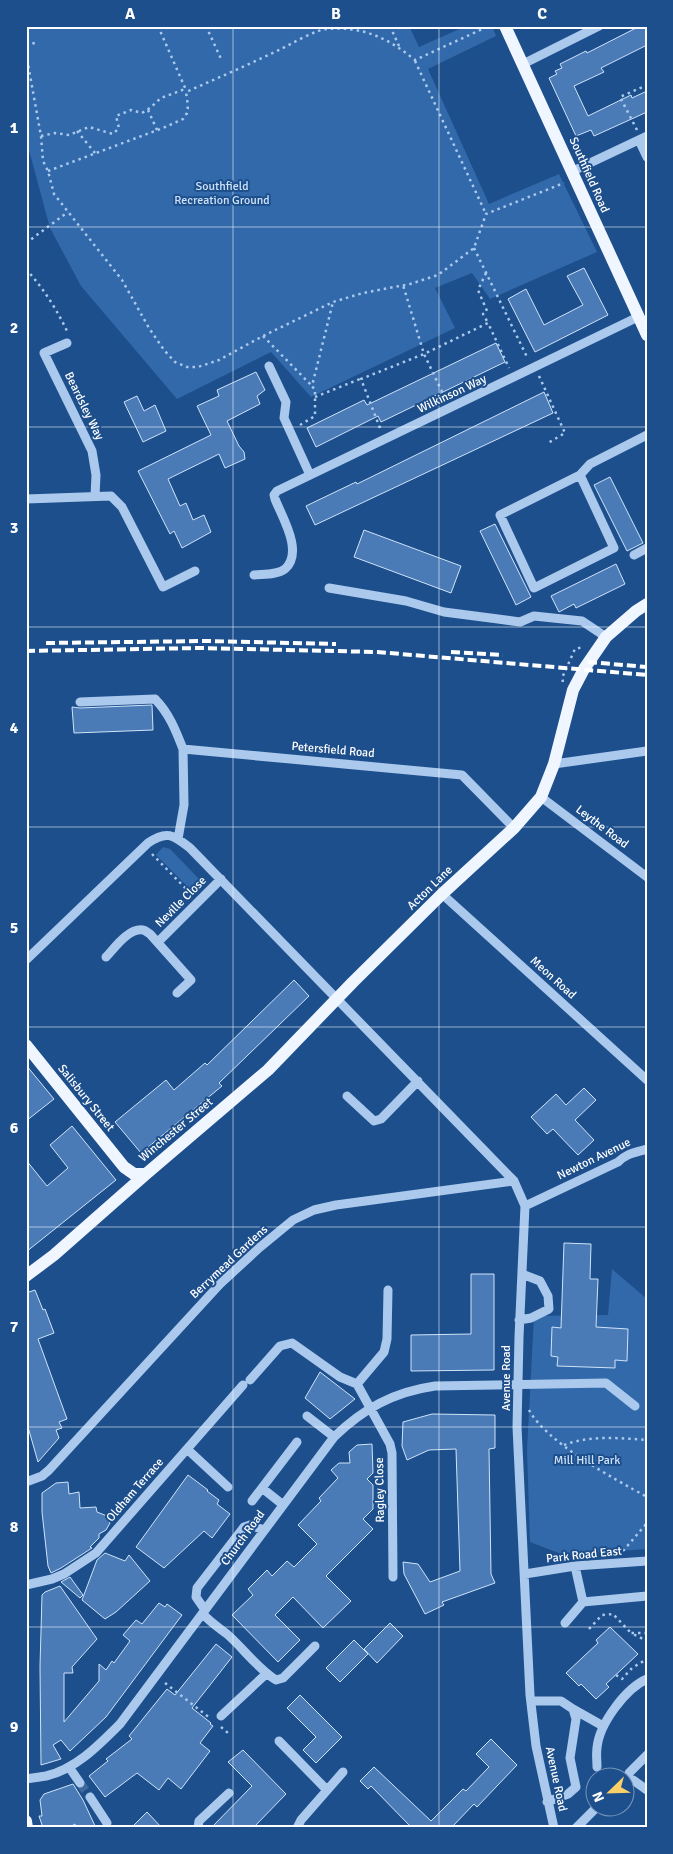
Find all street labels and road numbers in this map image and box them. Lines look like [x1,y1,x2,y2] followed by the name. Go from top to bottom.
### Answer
[566,135,612,215] street label: Southfield Road
[61,369,107,443] street label: Beardsley Way
[415,371,489,417] street label: Wilkinson Way
[291,739,375,761] street label: Petersfield Road
[572,802,632,852] street label: Leythe Road
[404,863,456,913] street label: Acton Lane
[152,873,210,931] street label: Neville Close
[527,953,579,1003] street label: Meon Road
[54,1061,118,1135] street label: Salisbury Street
[136,1095,216,1165] street label: Winchester Street
[555,1135,633,1183] street label: Newton Avenue
[187,1222,271,1302] street label: Berrymead Gardens
[499,1345,514,1411] street label: Avenue Road
[103,1455,167,1525] street label: Oldham Terrace
[372,1457,388,1523] street label: Ragley Close
[218,1507,268,1569] street label: Church Road
[545,1544,623,1566] street label: Park Road East
[542,1745,570,1813] street label: Avenue Road

